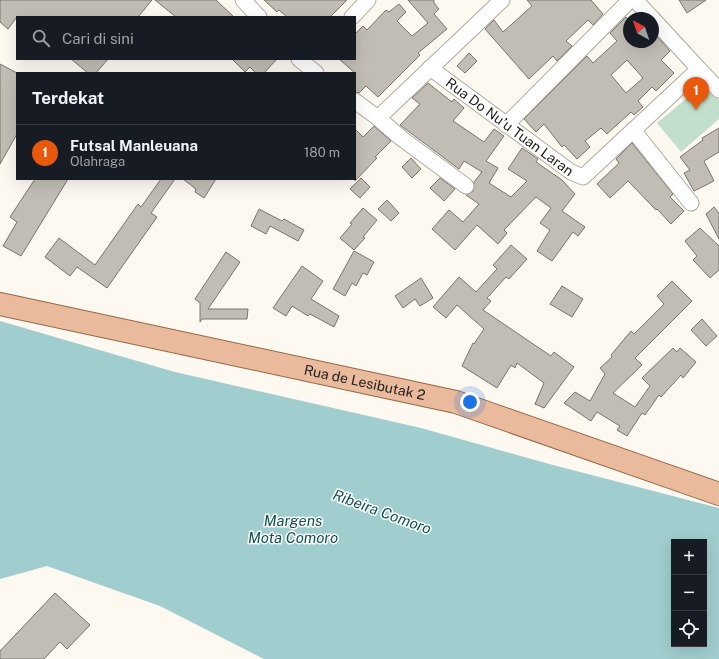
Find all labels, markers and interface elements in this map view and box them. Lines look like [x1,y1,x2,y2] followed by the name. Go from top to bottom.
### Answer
[623,12,659,48] north arrow
[16,16,356,60] search box
[30,27,52,49] icon: search
[62,30,134,47] text: Cari di sini
[443,74,577,179] street label: Rua Do Nu’u Tuan Laran
[683,77,709,110] pin: 1
[32,88,104,108] text: Terdekat
[70,137,198,154] text: Futsal Manleuana
[42,145,48,160] text: 1
[304,145,340,160] text: 180 m
[70,154,125,169] text: Olahraga
[303,362,427,403] street label: Rua de Lesibutak 2
[460,392,480,412] your location
[331,486,434,537] water label: Ribeira Comoro
[248,512,338,546] water label: Margens Mota Comoro
[671,539,707,647] map controls
[671,539,707,575] button: +
[671,575,707,611] button: −
[671,611,707,647] button: locate

